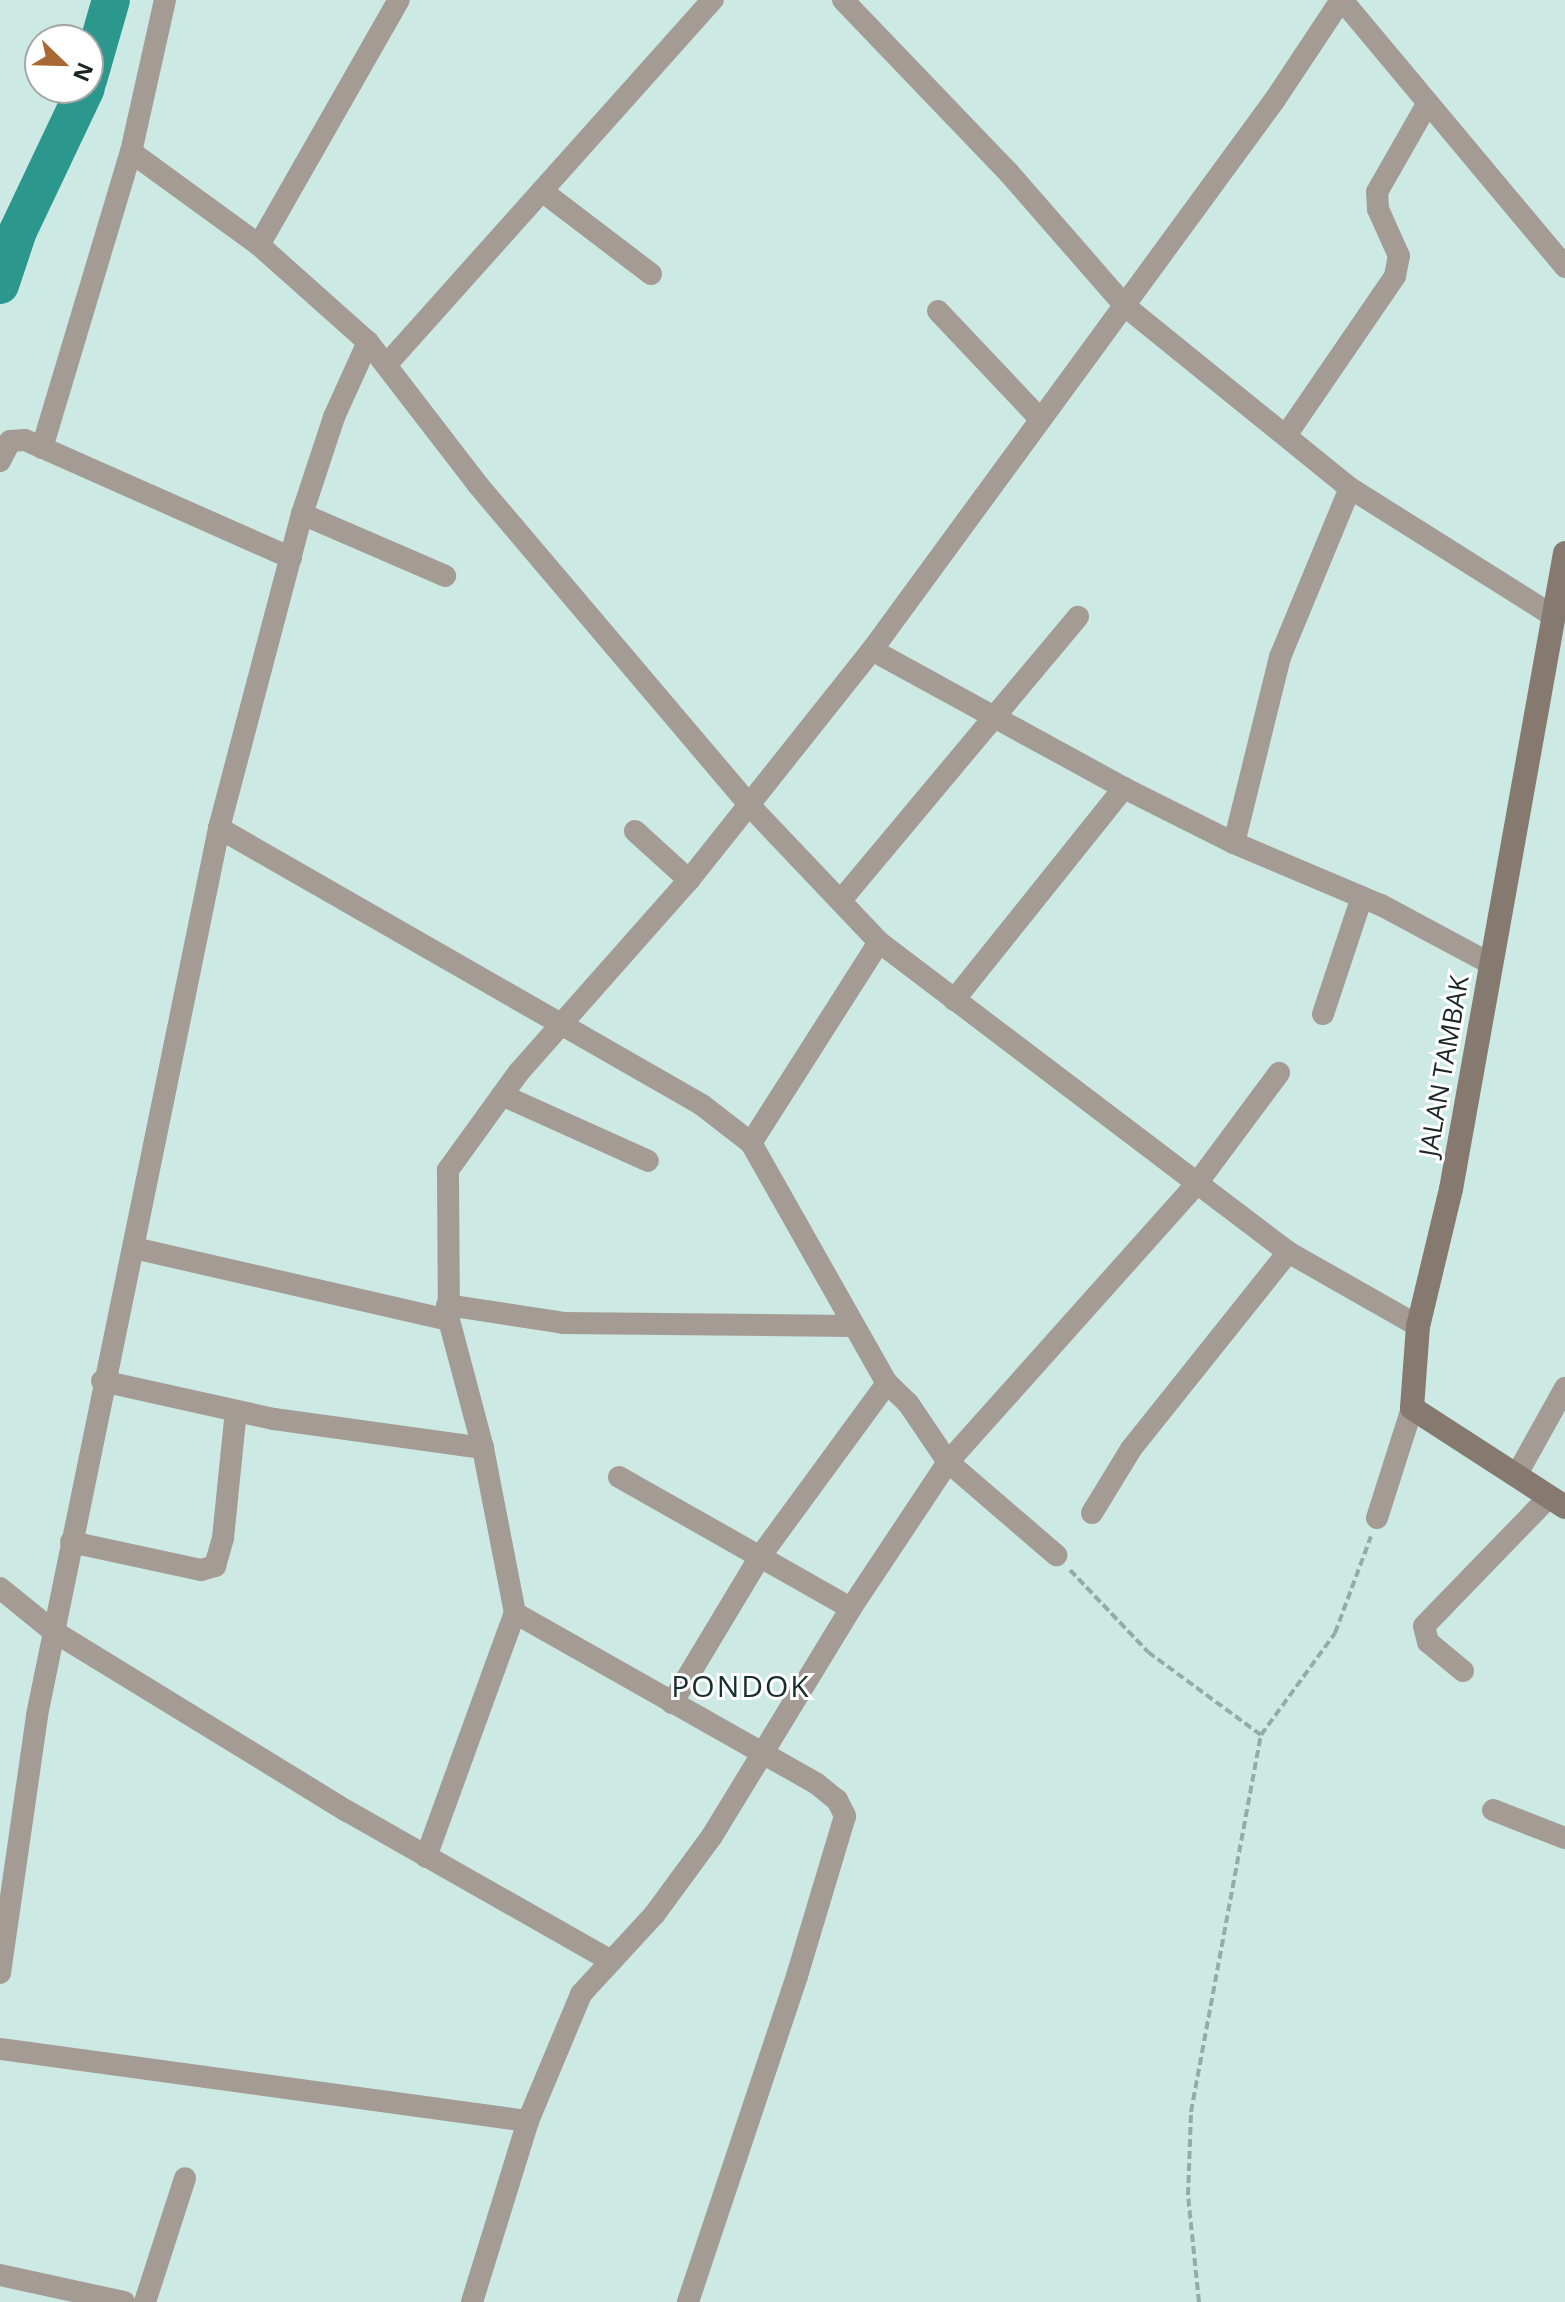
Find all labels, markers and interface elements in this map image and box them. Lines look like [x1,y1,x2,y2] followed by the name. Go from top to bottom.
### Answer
[24,24,104,104] north arrow
[67,58,102,87] text: N
[1413,973,1475,1159] street label: JALAN TAMBAK
[671,1668,811,1704] district label: PONDOK

